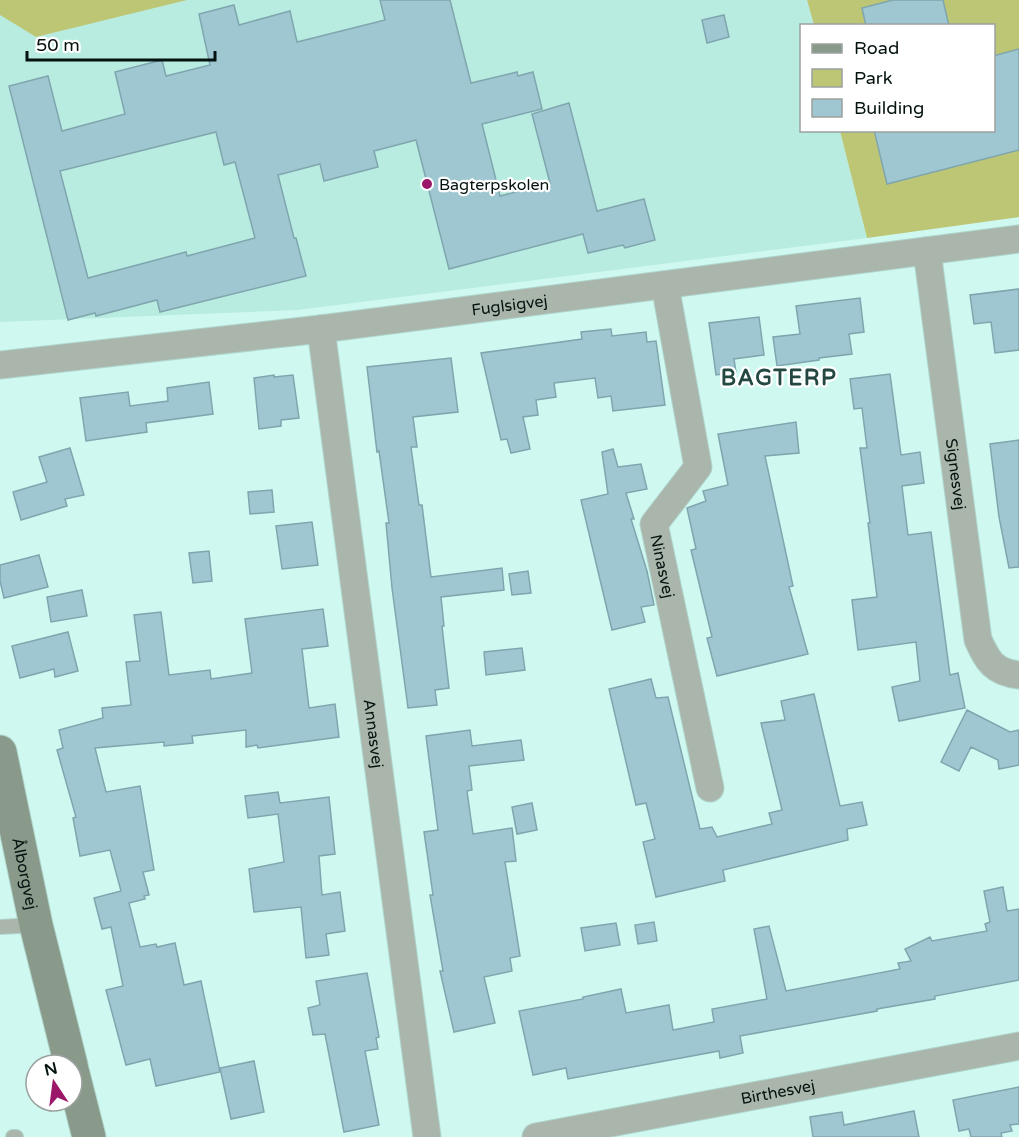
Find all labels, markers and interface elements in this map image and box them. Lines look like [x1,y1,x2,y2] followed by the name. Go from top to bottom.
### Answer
[27,24,214,62] scale bar
[800,24,995,132] legend
[36,34,80,56] text: 50 m
[854,37,899,59] text: Road
[854,67,893,89] text: Park
[854,97,924,119] text: Building
[439,175,549,195] place label: Bagterpskolen
[420,177,434,191] marker: Bagterpskolen
[470,291,549,320] street label: Fuglsigvej
[721,365,837,391] district label: BAGTERP
[941,437,970,511] street label: Signesvej
[645,533,678,600] street label: Ninasvej
[359,698,388,769] street label: Annasvej
[7,836,42,911] street label: Ålborgvej
[24,1053,84,1113] north arrow
[42,1058,59,1081] text: N
[739,1076,817,1109] street label: Birthesvej

